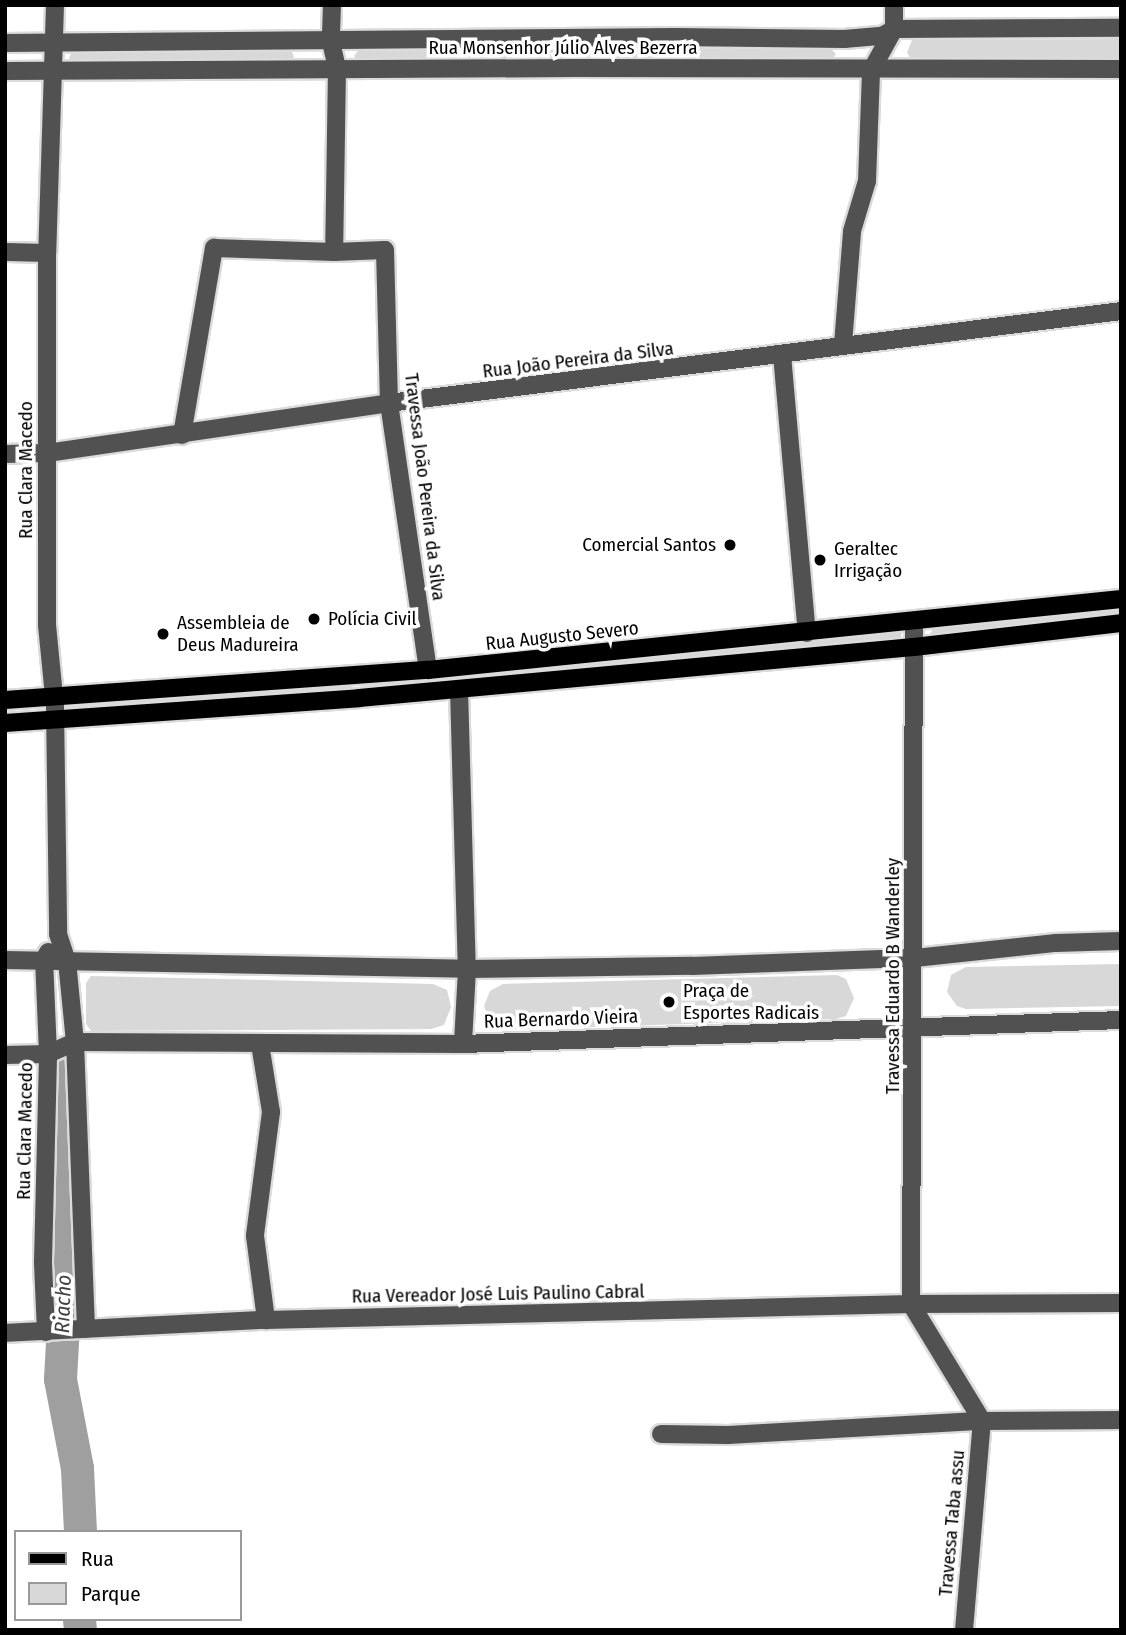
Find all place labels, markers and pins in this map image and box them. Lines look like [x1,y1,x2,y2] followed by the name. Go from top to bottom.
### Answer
[582,534,716,556] place label: Comercial Santos
[722,537,738,553] marker: Comercial Santos
[834,538,902,582] place label: Geraltec Irrigação
[812,552,828,568] marker: Geraltec Irrigação
[328,608,417,630] place label: Polícia Civil
[306,611,322,627] marker: Polícia Civil
[177,612,299,656] place label: Assembleia de Deus Madureira
[155,626,171,642] marker: Assembleia de Deus Madureira
[683,980,819,1024] place label: Praça de Esportes Radicais
[661,994,677,1010] marker: Praça de Esportes Radicais

